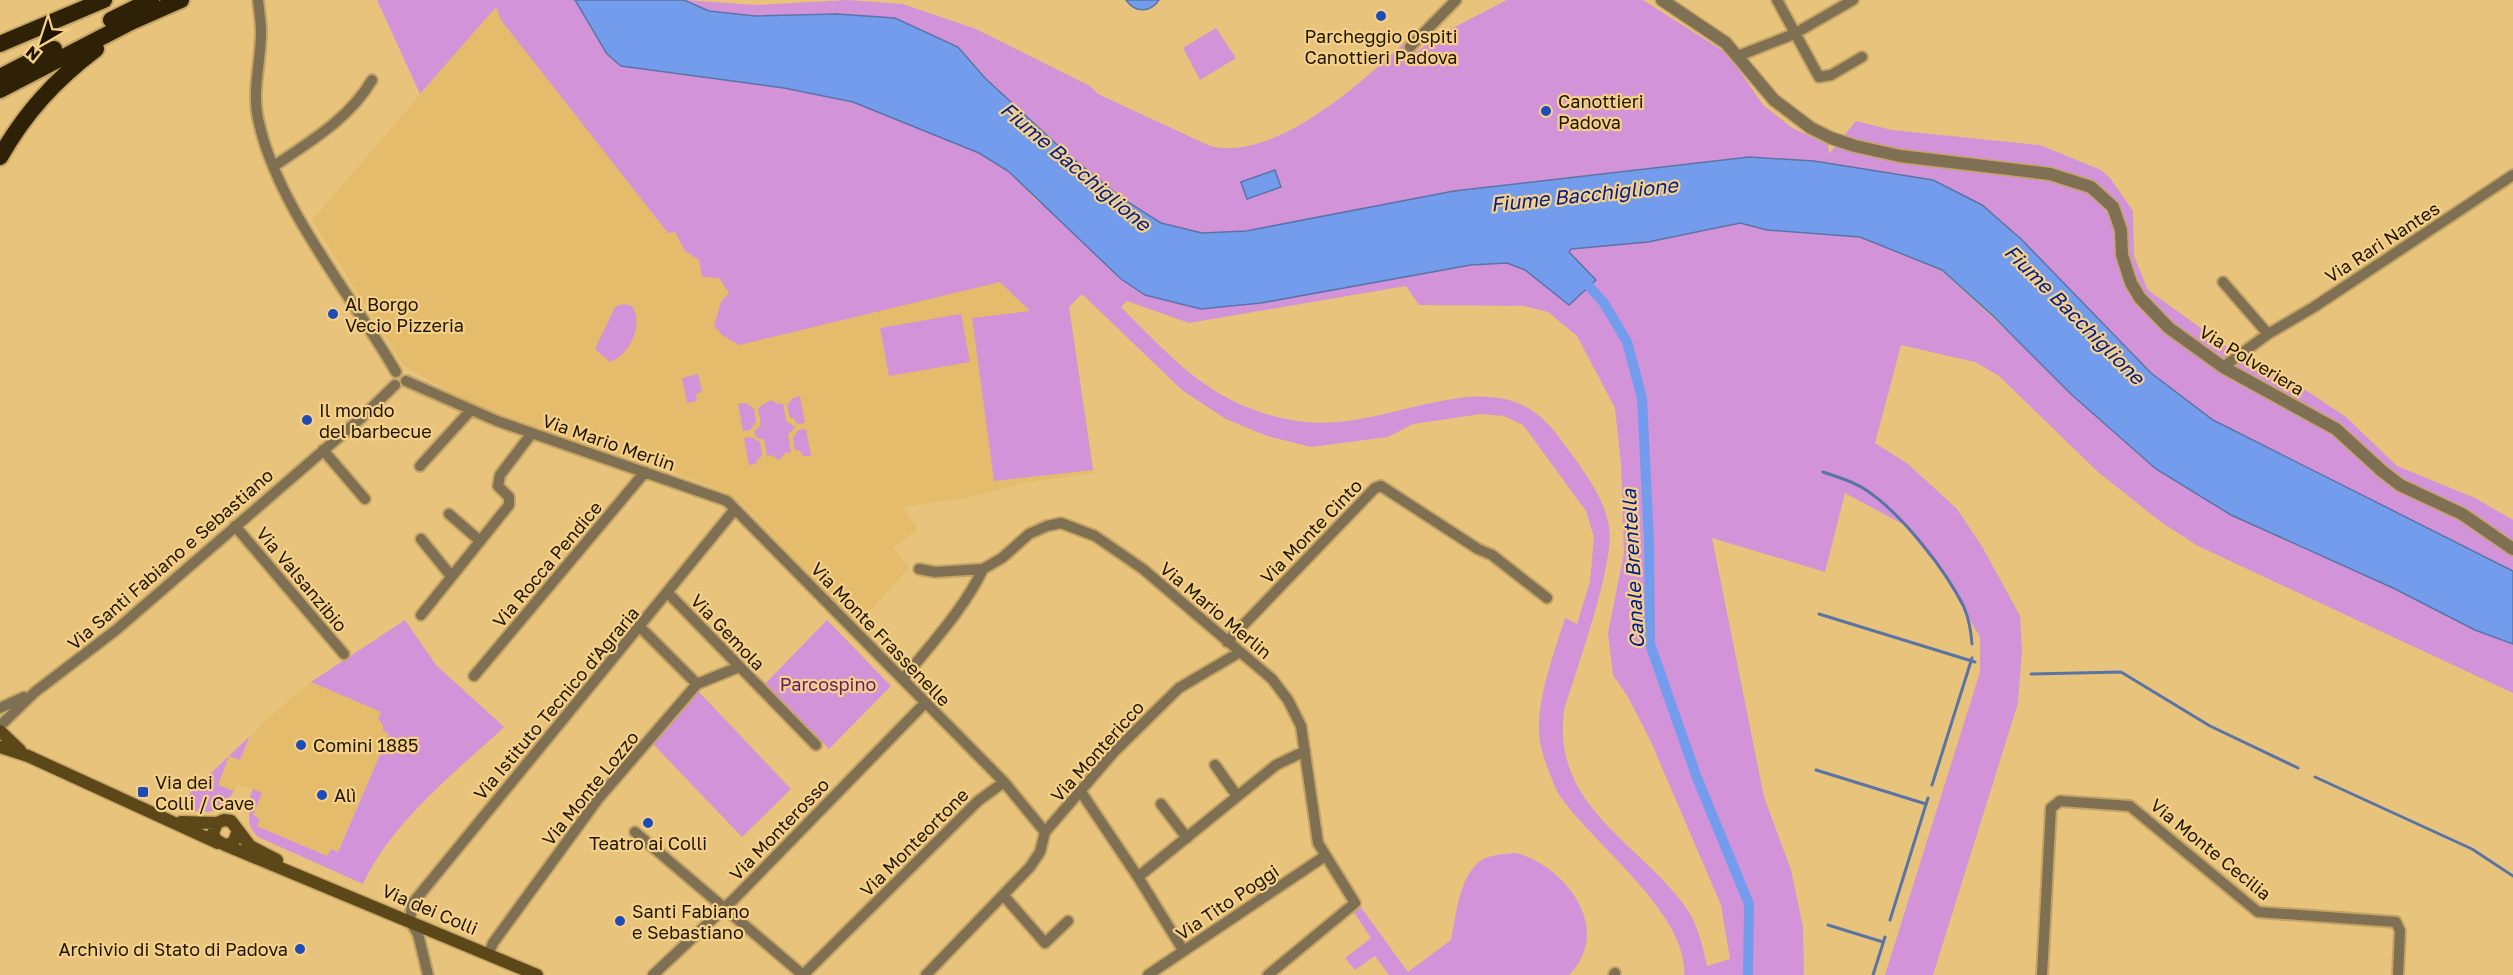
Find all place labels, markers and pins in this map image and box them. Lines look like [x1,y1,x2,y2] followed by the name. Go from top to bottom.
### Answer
[1374,9,1388,23] marker: Parcheggio Ospiti Canottieri Padova
[1304,25,1458,68] place label: Parcheggio Ospiti Canottieri Padova
[1558,90,1644,133] place label: Canottieri Padova
[1539,104,1553,118] marker: Canottieri Padova
[345,293,464,336] place label: Al Borgo Vecio Pizzeria
[326,307,340,321] marker: Al Borgo Vecio Pizzeria
[319,399,432,442] place label: Il mondo del barbecue
[300,413,314,427] marker: Il mondo del barbecue
[313,734,418,756] place label: Comini 1885
[294,738,308,752] marker: Comini 1885
[155,771,254,814] place label: Via dei Colli / Cave
[334,784,356,806] place label: Alì
[136,785,150,799] marker: Via dei Colli / Cave
[315,788,329,802] marker: Alì
[641,816,655,830] marker: Teatro ai Colli
[589,832,707,854] place label: Teatro ai Colli
[632,900,750,943] place label: Santi Fabiano e Sebastiano
[613,914,627,928] marker: Santi Fabiano e Sebastiano
[59,938,288,960] place label: Archivio di Stato di Padova
[293,942,307,956] marker: Archivio di Stato di Padova

